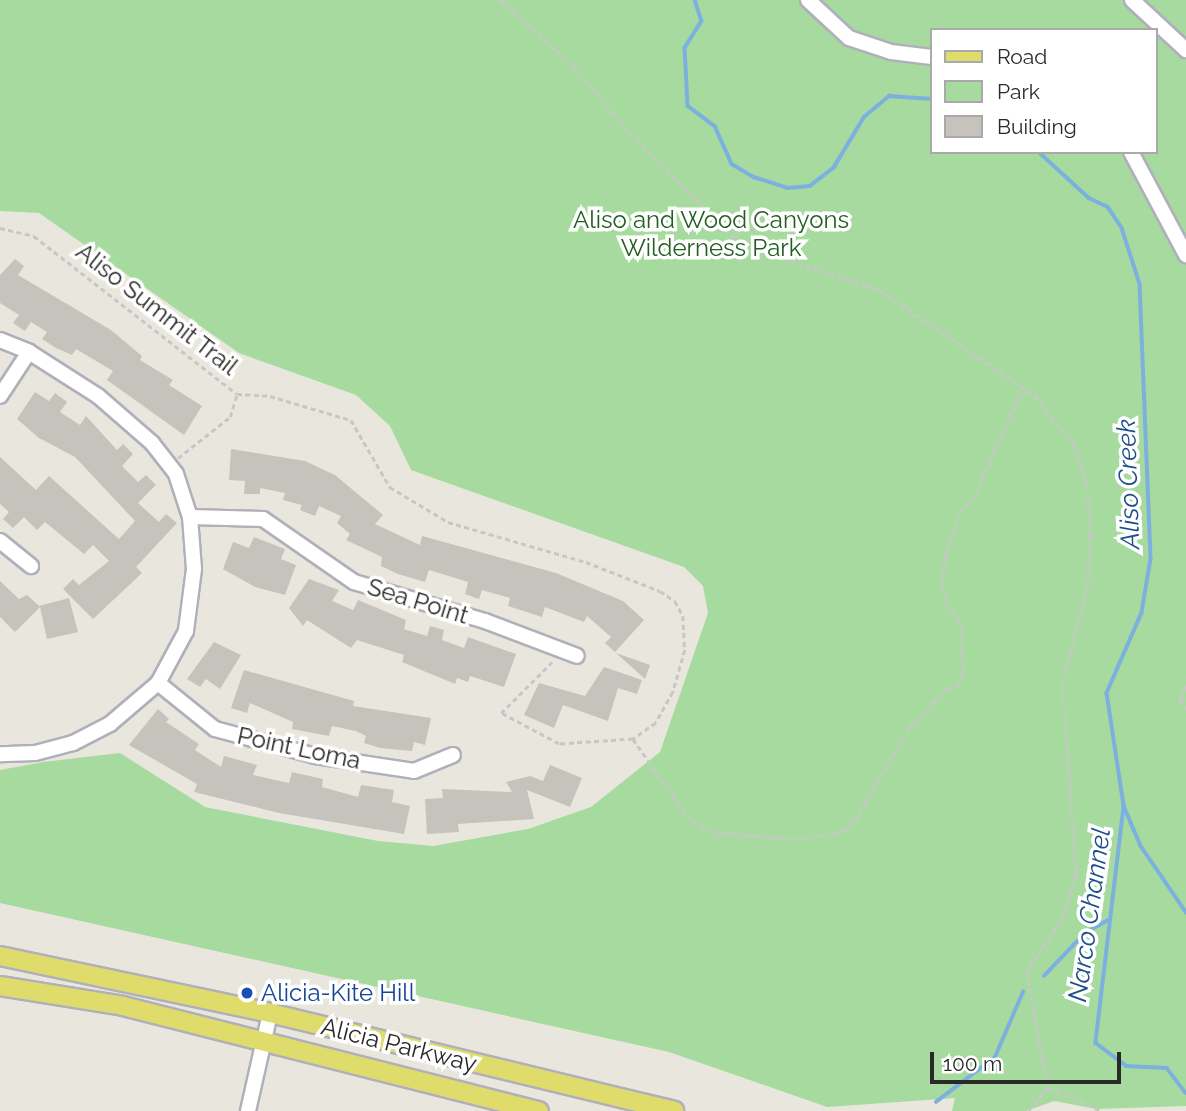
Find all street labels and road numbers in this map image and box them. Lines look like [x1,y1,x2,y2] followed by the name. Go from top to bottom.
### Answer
[70,237,244,381] street label: Aliso Summit Trail
[364,572,472,630] street label: Sea Point
[235,721,363,775] street label: Point Loma
[318,1012,480,1078] street label: Alicia Parkway

